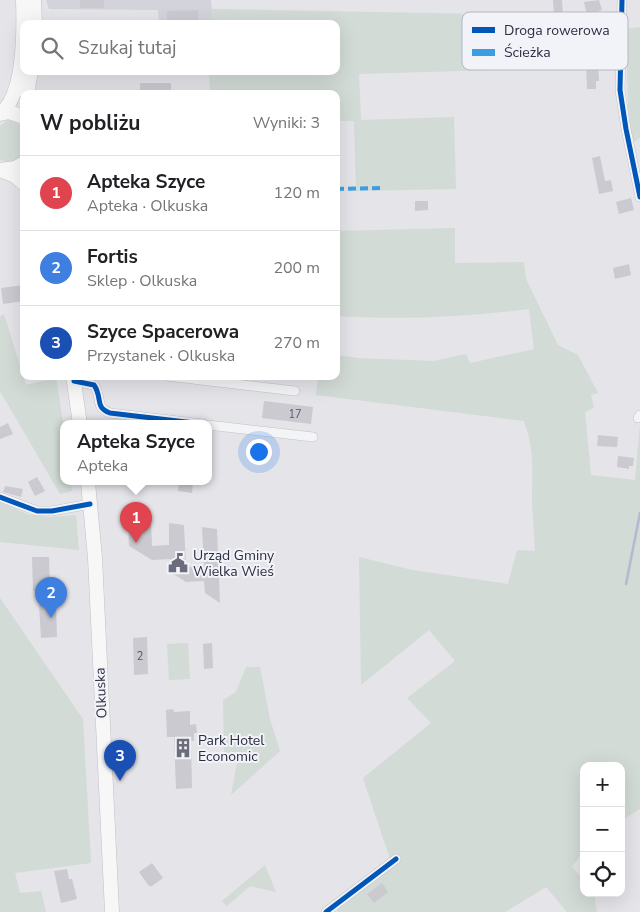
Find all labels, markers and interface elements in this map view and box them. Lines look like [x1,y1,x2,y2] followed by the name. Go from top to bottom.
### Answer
[462,12,628,70] legend
[20,20,340,75] search box
[504,21,610,40] text: Droga rowerowa
[38,34,66,62] icon: search
[78,35,177,61] text: Szukaj tutaj
[504,43,551,62] text: Ścieżka
[40,109,141,137] text: W pobliżu
[253,112,320,134] text: Wyniki: 3
[87,169,205,195] text: Apteka Szyce
[51,182,61,204] text: 1
[273,182,320,204] text: 120 m
[87,195,208,217] text: Apteka · Olkuska
[87,244,138,270] text: Fortis
[51,257,61,279] text: 2
[273,257,320,279] text: 200 m
[87,270,197,292] text: Sklep · Olkuska
[87,319,239,345] text: Szyce Spacerowa
[51,332,61,354] text: 3
[273,332,320,354] text: 270 m
[87,345,235,367] text: Przystanek · Olkuska
[288,407,302,422] house number: 17
[60,420,212,485] popup
[77,429,195,455] text: Apteka Szyce
[246,439,272,465] your location
[77,455,128,477] text: Apteka
[120,502,152,543] pin: 1
[193,546,275,581] place label: Urząd Gminy Wielka Wieś
[167,552,189,574] public building icon: Urząd Gminy Wielka Wieś
[35,577,67,618] pin: 2
[137,649,143,664] house number: 2
[91,667,111,719] street label: Olkuska
[198,731,265,766] place label: Park Hotel Economic
[172,737,194,759] building icon: Park Hotel Economic
[104,740,136,781] pin: 3
[580,762,625,897] map controls
[580,762,625,807] button: +
[580,807,625,852] button: −
[580,852,625,897] button: locate

